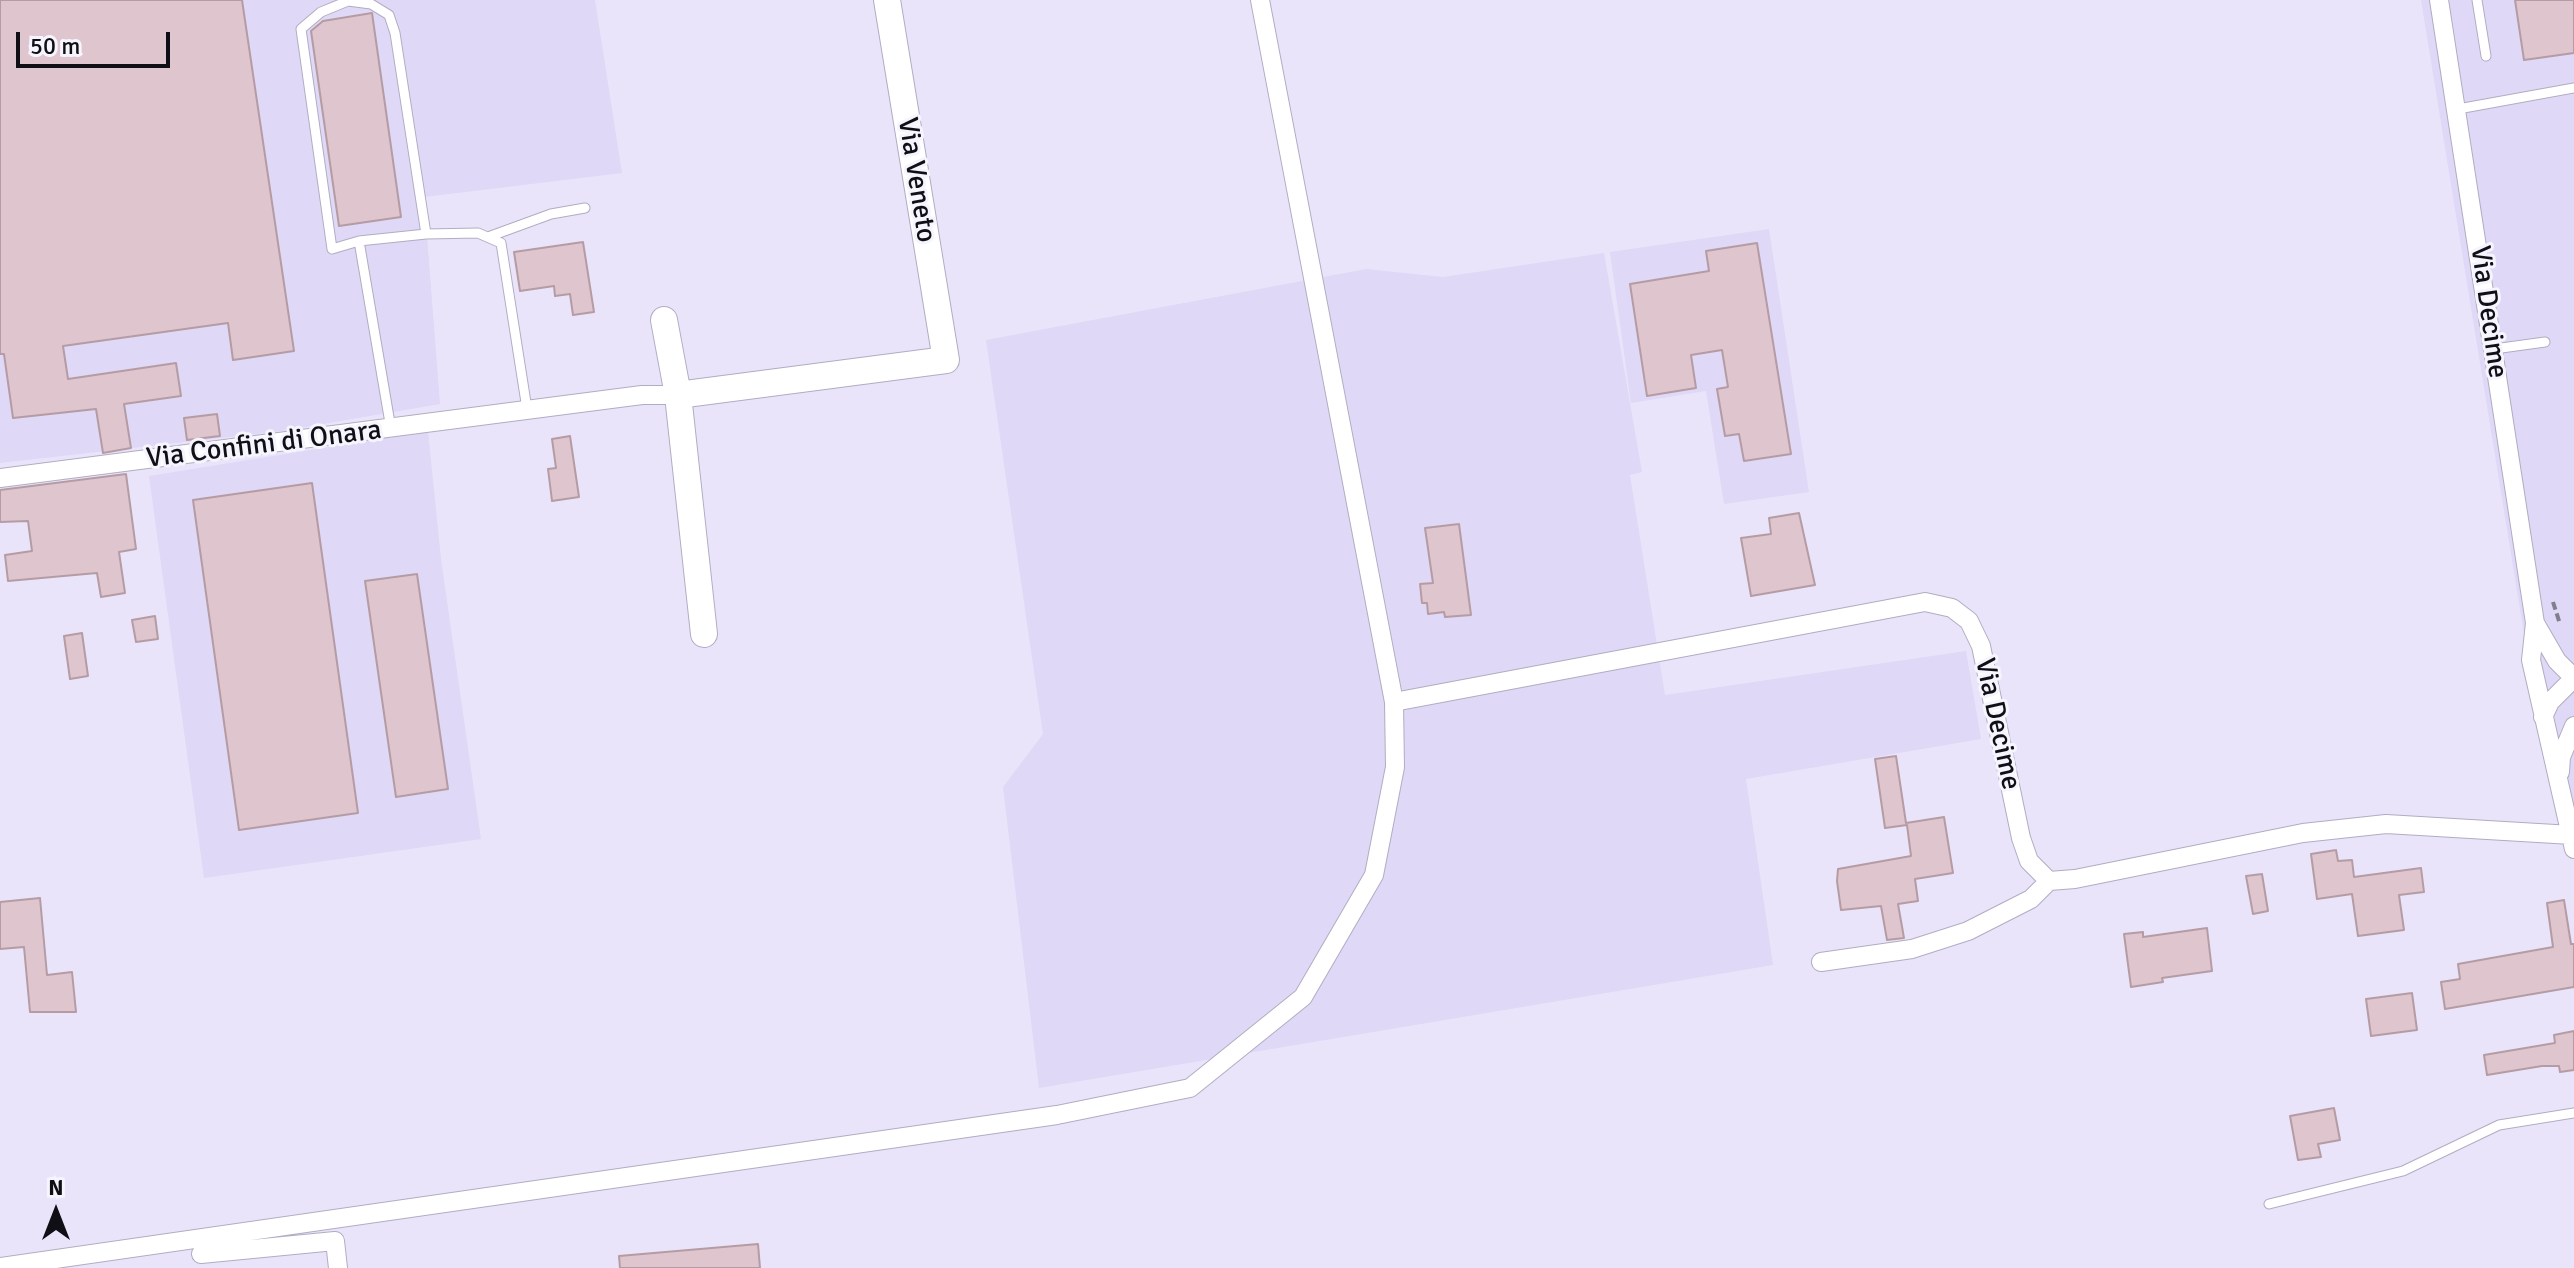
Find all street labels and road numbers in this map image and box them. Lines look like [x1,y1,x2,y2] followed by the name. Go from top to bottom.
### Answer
[890,115,942,245] street label: Via Veneto
[2462,244,2514,380] street label: Via Decime
[145,414,383,476] street label: Via Confini di Onara
[1967,655,2027,793] street label: Via Decime

